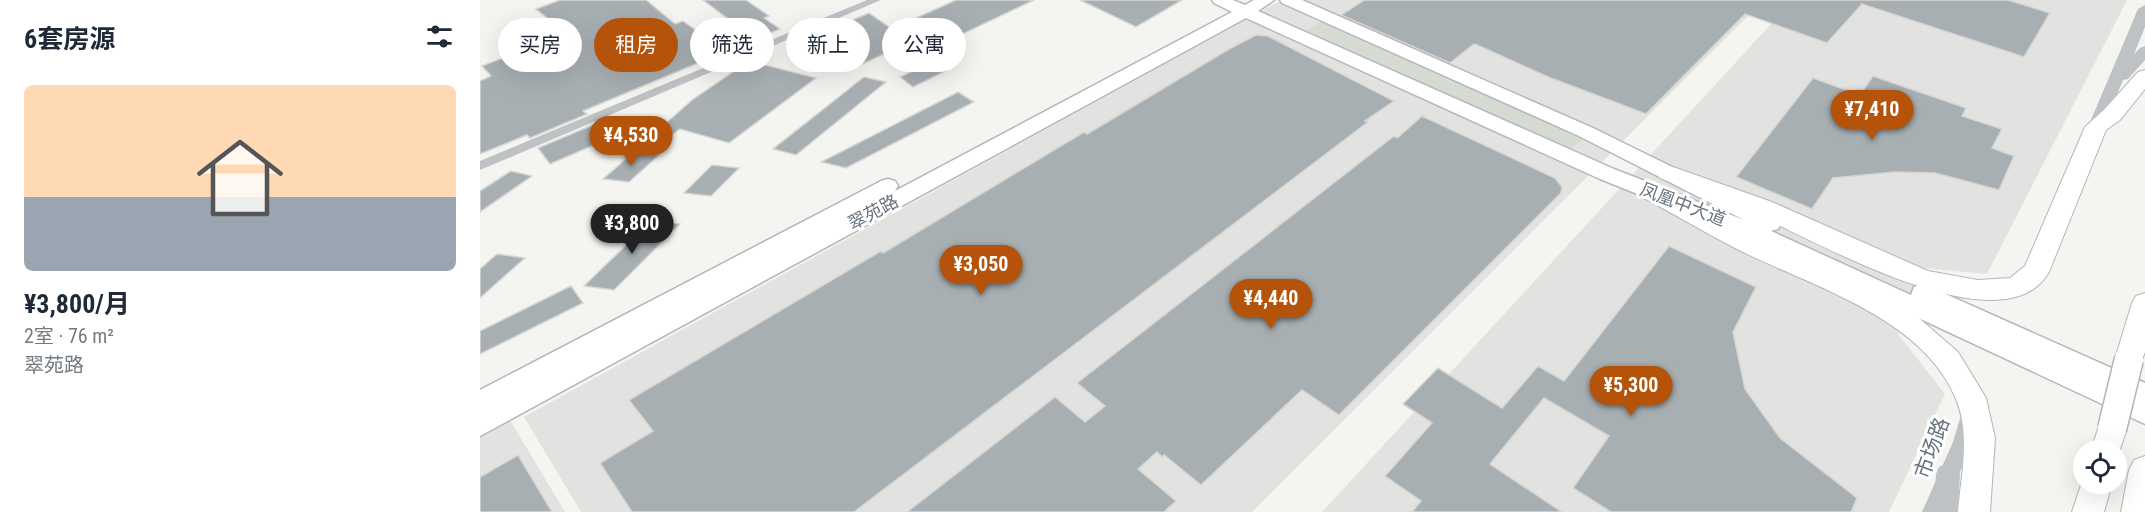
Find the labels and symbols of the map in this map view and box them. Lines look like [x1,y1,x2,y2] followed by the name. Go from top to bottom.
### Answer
[1823,90,1921,141] pin: ¥7,410
[582,116,680,167] pin: ¥4,530
[1637,178,1729,230] street label: 凤凰中大道
[844,190,902,234] street label: 翠苑路
[583,204,681,255] pin: ¥3,800
[932,245,1030,296] pin: ¥3,050
[1222,279,1320,330] pin: ¥4,440
[1582,366,1680,417] pin: ¥5,300
[1910,414,1954,482] street label: 市场路

